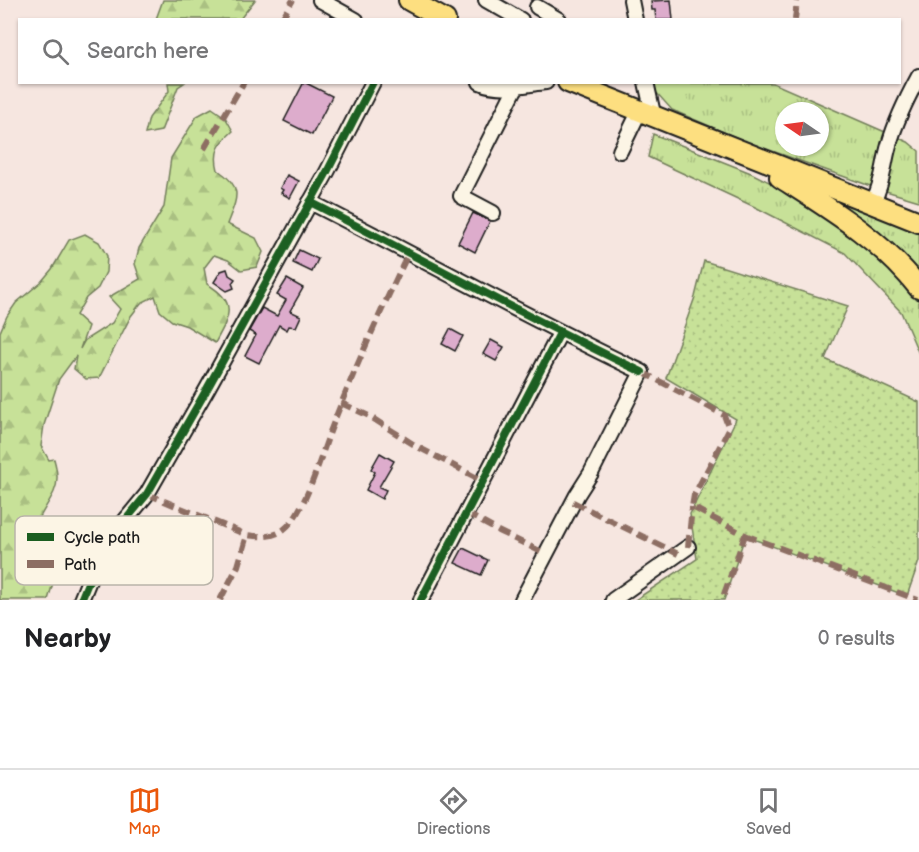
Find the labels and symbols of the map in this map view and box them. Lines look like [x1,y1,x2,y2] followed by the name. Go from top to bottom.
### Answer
[775,102,829,156] north arrow
[15,516,213,585] legend
[64,529,140,548] text: Cycle path
[64,556,96,575] text: Path

